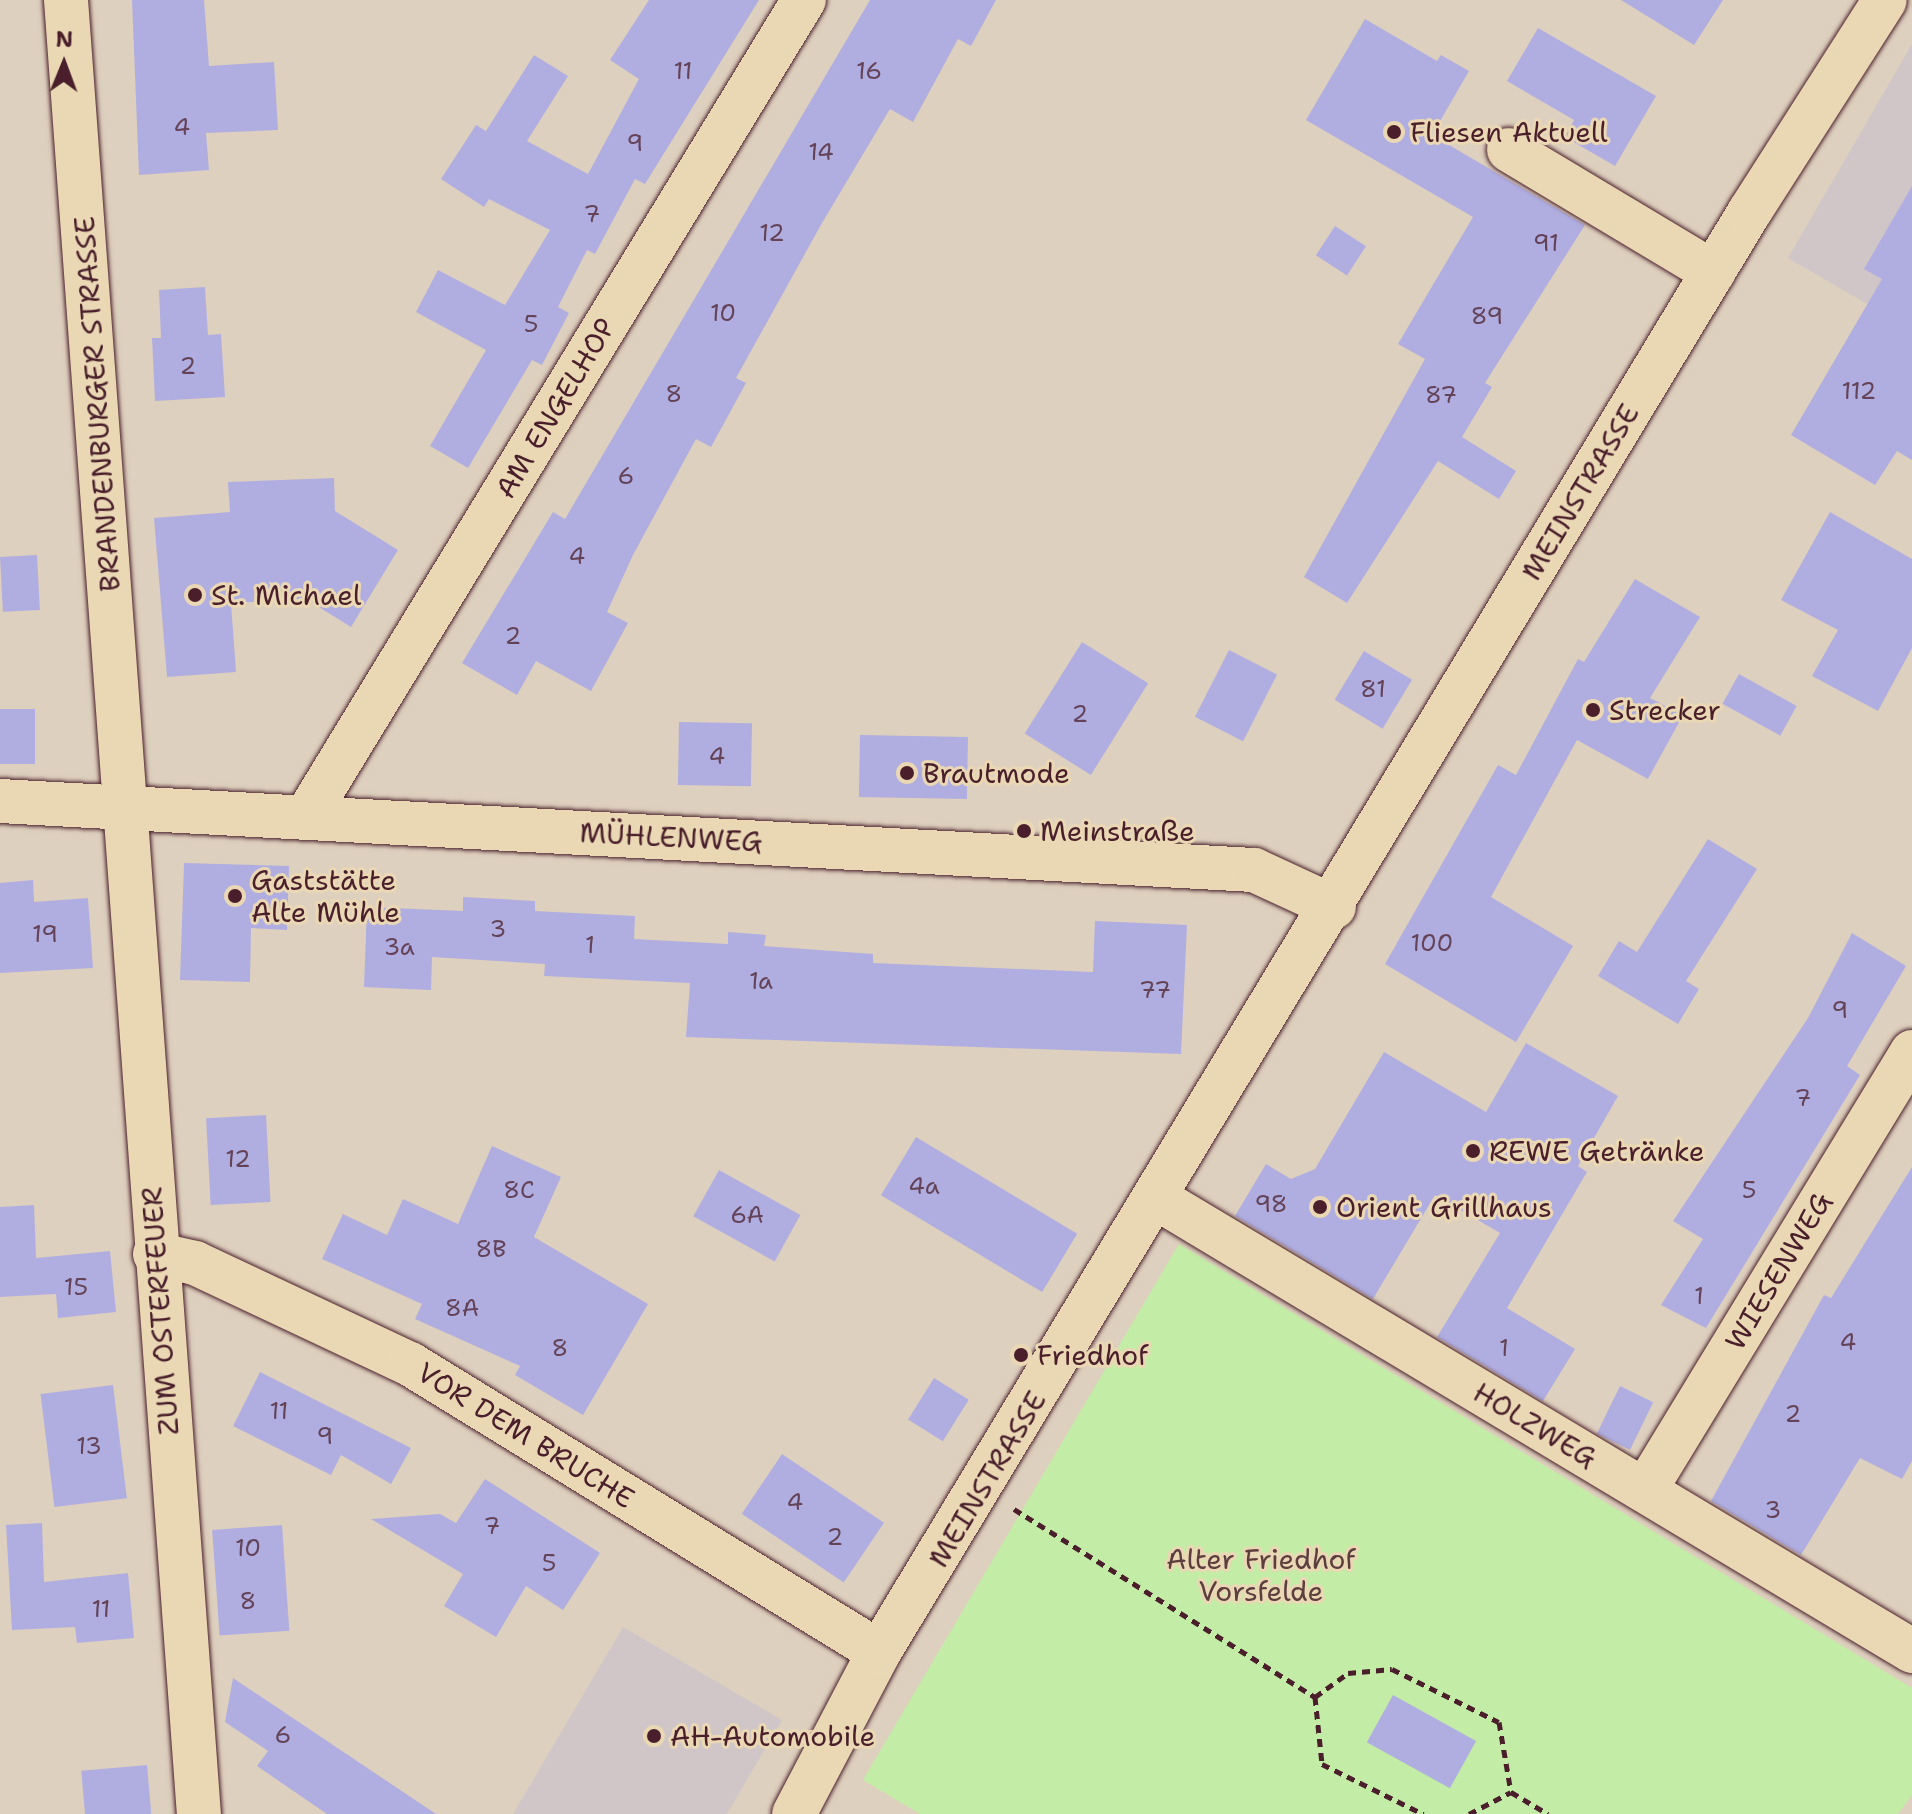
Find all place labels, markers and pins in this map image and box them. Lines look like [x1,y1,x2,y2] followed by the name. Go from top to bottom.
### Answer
[1410,115,1608,149] place label: Fliesen Aktuell
[1385,123,1403,141] marker: Fliesen Aktuell
[211,578,361,612] place label: St. Michael
[186,586,204,604] marker: St. Michael
[1609,693,1721,727] place label: Strecker
[1584,701,1602,719] marker: Strecker
[923,756,1070,790] place label: Brautmode
[898,764,916,782] marker: Brautmode
[1040,814,1195,848] place label: Meinstraße
[1015,822,1033,840] marker: Meinstraße
[251,863,400,929] place label: Gaststätte Alte Mühle
[226,887,244,905] marker: Gaststätte Alte Mühle
[1489,1134,1705,1168] place label: REWE Getränke
[1464,1142,1482,1160] marker: REWE Getränke
[1336,1190,1552,1224] place label: Orient Grillhaus
[1311,1198,1329,1216] marker: Orient Grillhaus
[1037,1338,1148,1372] place label: Friedhof
[1012,1346,1030,1364] marker: Friedhof
[670,1719,875,1753] place label: AH-Automobile
[645,1727,663,1745] marker: AH-Automobile

